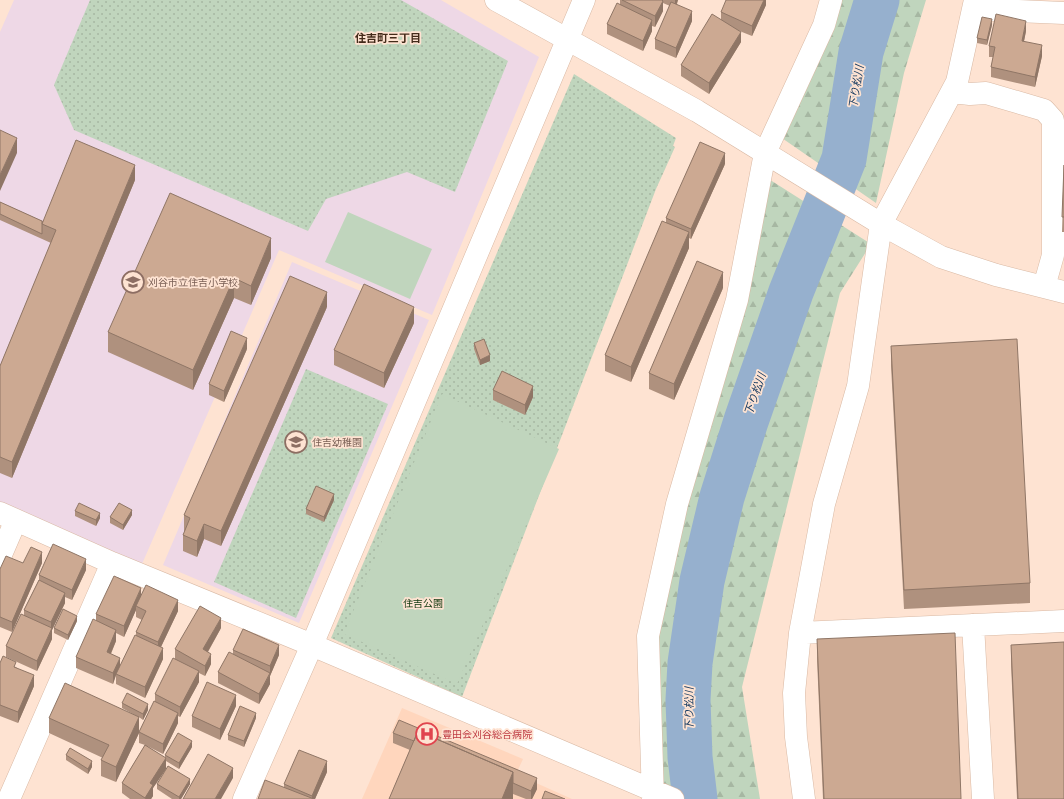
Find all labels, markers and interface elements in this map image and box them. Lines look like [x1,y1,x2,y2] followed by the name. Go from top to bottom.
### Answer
[355,30,421,46] district label: 住吉町三丁目
[845,63,867,110] water label: 下り松川
[120,269,146,295] school or university icon: 刈谷市立住吉小学校
[148,275,238,290] place label: 刈谷市立住吉小学校
[740,370,770,417] water label: 下り松川
[283,429,309,455] school or university icon: 住吉幼稚園
[312,435,362,450] place label: 住吉幼稚園
[403,596,443,611] park label: 住吉公園
[681,686,697,731] water label: 下り松川
[414,721,440,747] hospital icon: 豊田会刈谷総合病院
[442,727,532,742] place label: 豊田会刈谷総合病院

